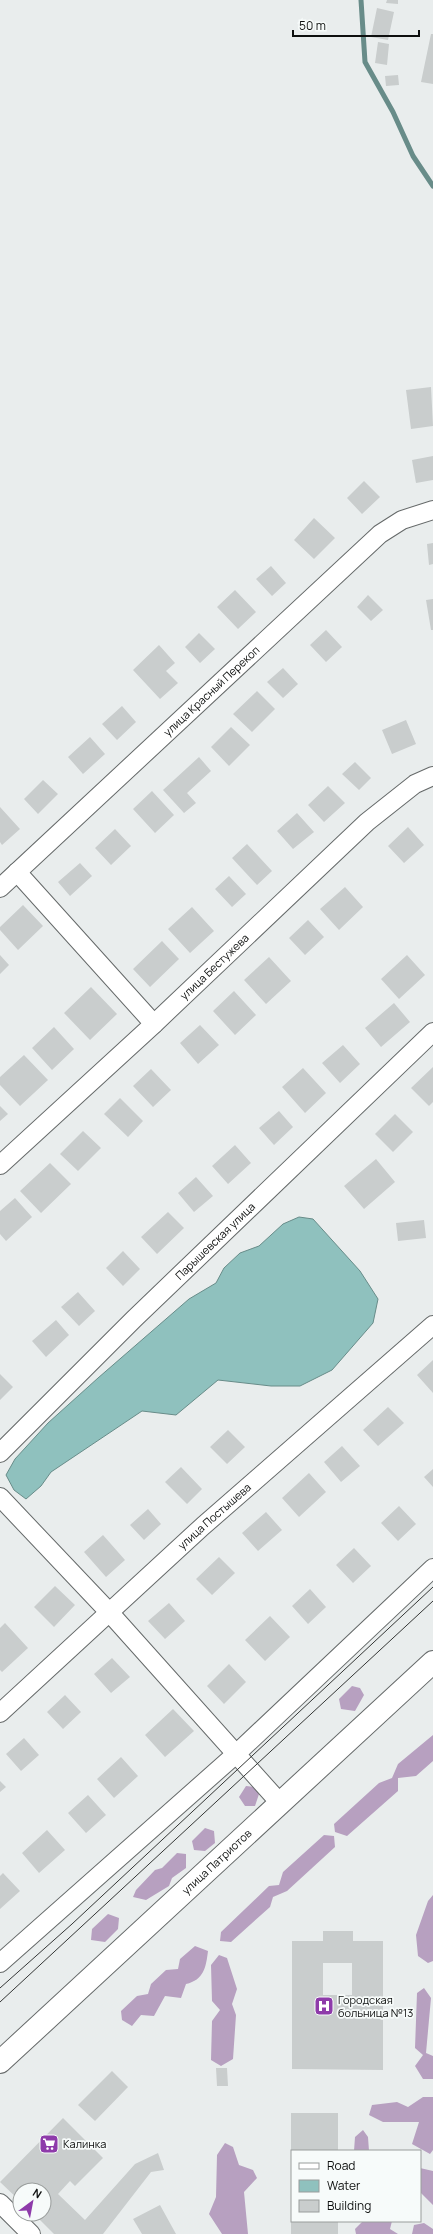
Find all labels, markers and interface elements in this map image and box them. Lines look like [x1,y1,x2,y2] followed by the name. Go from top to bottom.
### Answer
[293,12,419,38] scale bar
[299,17,326,34] text: 50 m
[160,642,262,739] street label: улица Красный Перекоп
[176,930,252,1003] street label: улица Бестужева
[172,1199,258,1283] street label: Парышевская улица
[174,1479,254,1553] street label: улица Постышева
[178,1825,254,1897] street label: улица Патриотов
[338,1992,413,2020] place label: Городская больница №13
[313,1995,335,2017] hospital icon: Городская больница №13
[38,2133,60,2155] supermarket icon: Калинка
[63,2136,106,2151] place label: Калинка
[291,2150,421,2222] legend
[327,2157,355,2174] text: Road
[327,2177,361,2194] text: Water
[12,2182,52,2222] north arrow
[30,2185,45,2202] text: N
[327,2197,371,2214] text: Building

